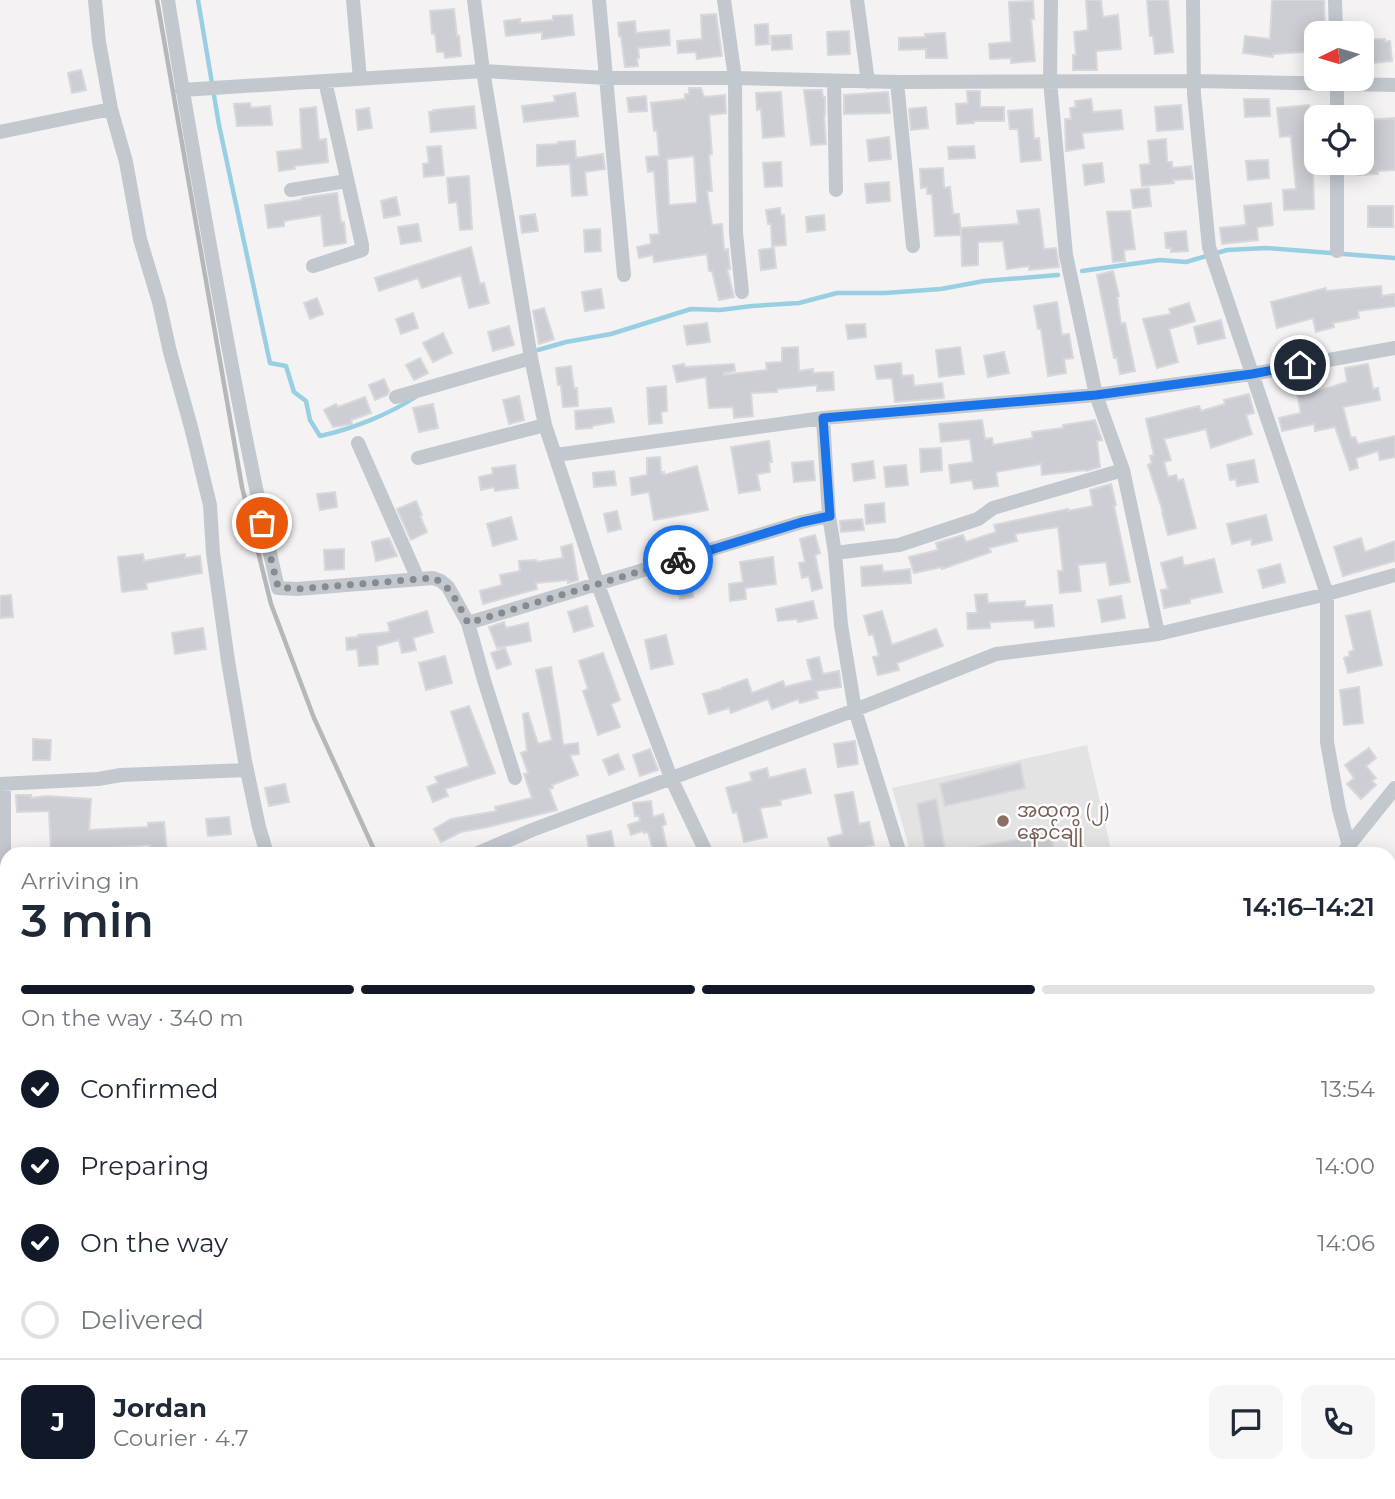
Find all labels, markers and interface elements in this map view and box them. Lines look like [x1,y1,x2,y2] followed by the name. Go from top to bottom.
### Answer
[1304,21,1374,91] north arrow
[1304,21,1374,175] map controls
[1304,105,1374,175] button: locate
[1270,335,1330,395] pin
[1281,346,1319,384] icon: home
[232,493,292,553] pin
[243,504,281,542] icon: bag
[643,525,713,595] courier
[659,541,697,579] icon: bike
[1017,799,1110,848] place label: အထက (၂) နောင်ချို
[995,813,1011,829] marker: အထက (၂) နောင်ချို
[21,867,140,895] text: Arriving in
[1243,891,1375,923] text: 14:16–14:21
[21,892,154,949] text: 3 min
[21,1004,244,1032] text: On the way · 340 m
[21,1070,59,1108] icon: check
[80,1073,219,1105] text: Confirmed
[1321,1075,1375,1103] text: 13:54
[21,1147,59,1185] icon: check
[80,1150,209,1182] text: Preparing
[1316,1152,1375,1180] text: 14:00
[21,1224,59,1262] icon: check
[80,1227,228,1259] text: On the way
[1317,1229,1375,1257] text: 14:06
[80,1304,204,1336] text: Delivered
[1209,1385,1283,1459] button: chat
[1301,1385,1375,1459] button: phone
[113,1392,207,1424] text: Jordan
[51,1406,65,1438] text: J
[113,1424,249,1452] text: Courier · 4.7

